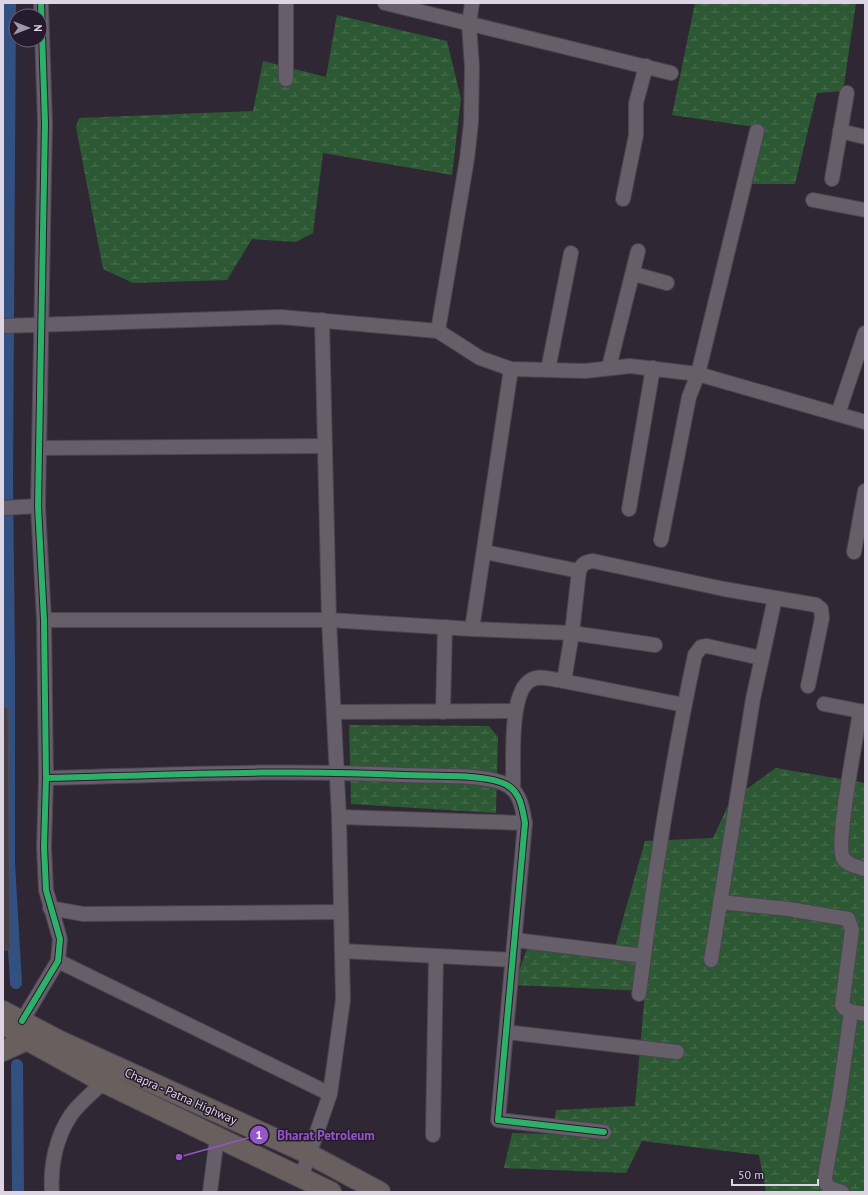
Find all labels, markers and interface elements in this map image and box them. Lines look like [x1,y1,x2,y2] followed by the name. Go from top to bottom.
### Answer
[8,8,48,48] north arrow
[31,24,45,32] text: N
[123,1064,240,1128] street label: Chapra - Patna Highway
[249,1123,383,1148] callout: Bharat Petroleum
[256,1127,262,1142] text: 1
[277,1127,375,1144] text: Bharat Petroleum
[732,1161,818,1187] scale bar
[738,1167,764,1182] text: 50 m

